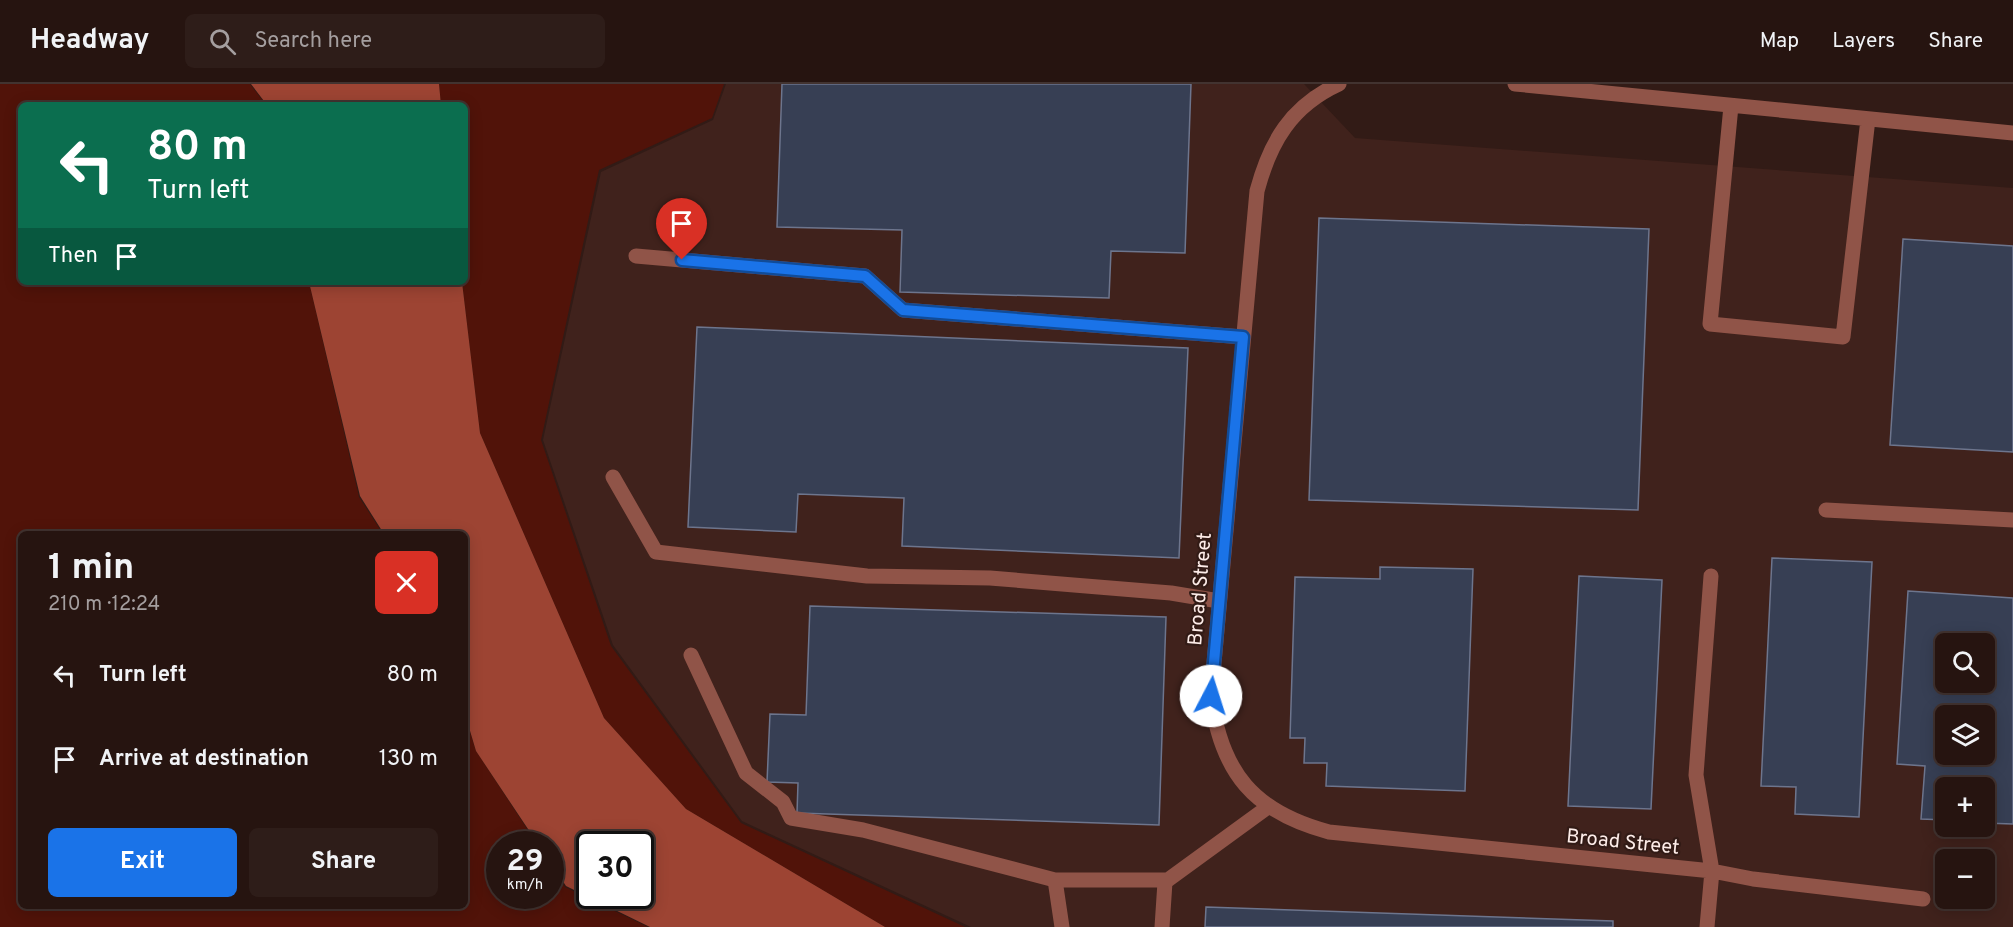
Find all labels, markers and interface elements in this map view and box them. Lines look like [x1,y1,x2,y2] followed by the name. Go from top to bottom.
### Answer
[185,14,605,68] search box
[30,23,149,59] text: Headway
[206,25,239,58] icon: search
[254,28,372,55] text: Search here
[1760,28,1799,55] text: Map
[1832,28,1895,55] text: Layers
[1928,28,1983,55] text: Share
[147,122,248,175] text: 80 m
[48,126,126,204] icon: left
[147,174,249,208] text: Turn left
[656,198,707,260] pin
[665,207,698,240] icon: arrive
[110,240,143,273] icon: arrive
[48,243,98,270] text: Then
[1183,531,1219,647] street label: Broad Street
[48,546,134,592] text: 1 min
[375,551,438,614] button: close
[48,592,160,618] text: 210 m · 12:24
[1935,633,1995,909] map controls
[1935,633,1995,693] button: search
[48,659,81,692] icon: left
[99,662,187,689] text: Turn left
[387,662,438,689] text: 80 m
[1179,664,1243,728] position arrow
[1935,705,1995,765] button: layers
[48,743,81,776] icon: arrive
[99,746,309,773] text: Arrive at destination
[379,746,438,773] text: 130 m
[1935,777,1995,837] button: +
[1565,824,1681,862] street label: Broad Street
[48,828,237,897] button: Exit
[249,828,438,897] button: Share
[576,831,654,909] speed limit sign: 30
[507,844,543,881] text: 29
[1935,849,1995,909] button: −
[507,876,543,895] text: km/h

